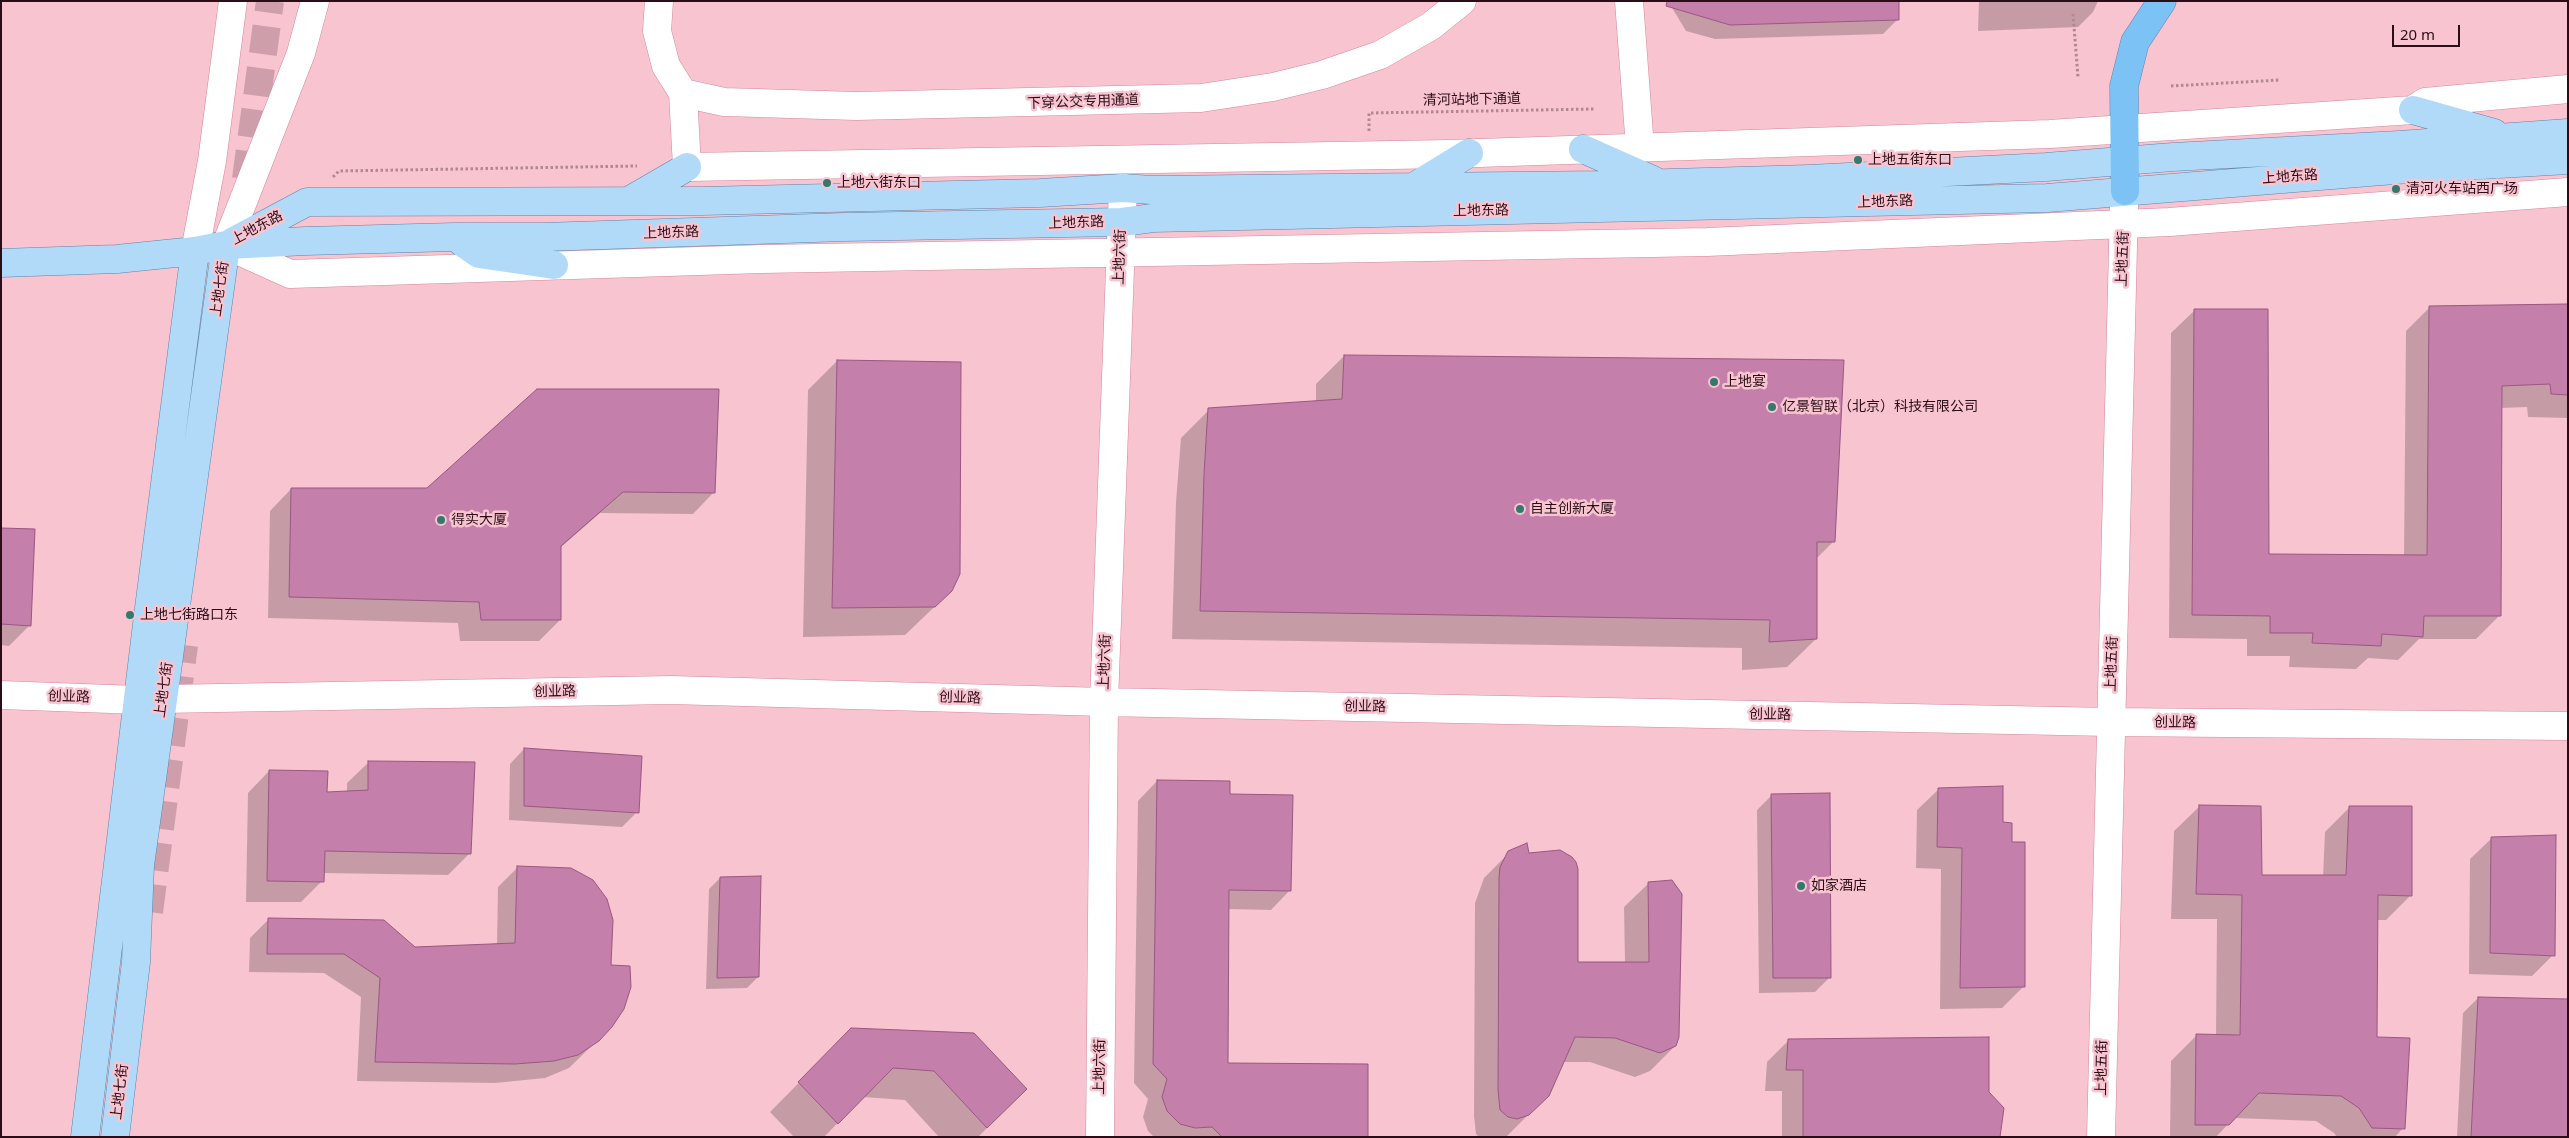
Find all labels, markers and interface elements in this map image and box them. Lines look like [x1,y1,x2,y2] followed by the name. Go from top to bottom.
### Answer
[2394,15,2462,47] scale bar
[2400,24,2435,44] text: 20 m
[1423,91,1521,109] street label: 清河站地下通道
[1027,92,1139,112] street label: 下穿公交专用通道
[1868,152,1952,168] place label: 上地五街东口
[1852,154,1864,166] marker: 上地五街东口
[2261,167,2319,187] street label: 上地东路
[837,175,921,191] place label: 上地六街东口
[821,177,833,189] marker: 上地六街东口
[2406,181,2518,197] place label: 清河火车站西广场
[2390,183,2402,195] marker: 清河火车站西广场
[1857,193,1913,211] street label: 上地东路
[1453,202,1509,220] street label: 上地东路
[228,207,286,249] street label: 上地东路
[1048,214,1104,232] street label: 上地东路
[643,224,699,242] street label: 上地东路
[1111,229,1129,285] street label: 上地六街
[2114,231,2132,287] street label: 上地五街
[208,260,232,318] street label: 上地七街
[1724,374,1766,390] place label: 上地宴
[1708,376,1720,388] marker: 上地宴
[1782,399,1978,415] place label: 亿景智联（北京）科技有限公司
[1766,401,1778,413] marker: 亿景智联（北京）科技有限公司
[1530,501,1614,517] place label: 自主创新大厦
[1514,503,1526,515] marker: 自主创新大厦
[451,512,507,528] place label: 得实大厦
[435,514,447,526] marker: 得实大厦
[140,607,238,623] place label: 上地七街路口东
[124,609,136,621] marker: 上地七街路口东
[1096,634,1114,690] street label: 上地六街
[2103,636,2121,692] street label: 上地五街
[152,661,176,719] street label: 上地七街
[534,683,576,701] street label: 创业路
[48,688,90,706] street label: 创业路
[939,689,981,707] street label: 创业路
[1344,698,1386,716] street label: 创业路
[1749,706,1791,724] street label: 创业路
[2154,714,2196,732] street label: 创业路
[1811,878,1867,894] place label: 如家酒店
[1795,880,1807,892] marker: 如家酒店
[1091,1039,1109,1095] street label: 上地六街
[2093,1040,2111,1096] street label: 上地五街
[108,1063,132,1121] street label: 上地七街

